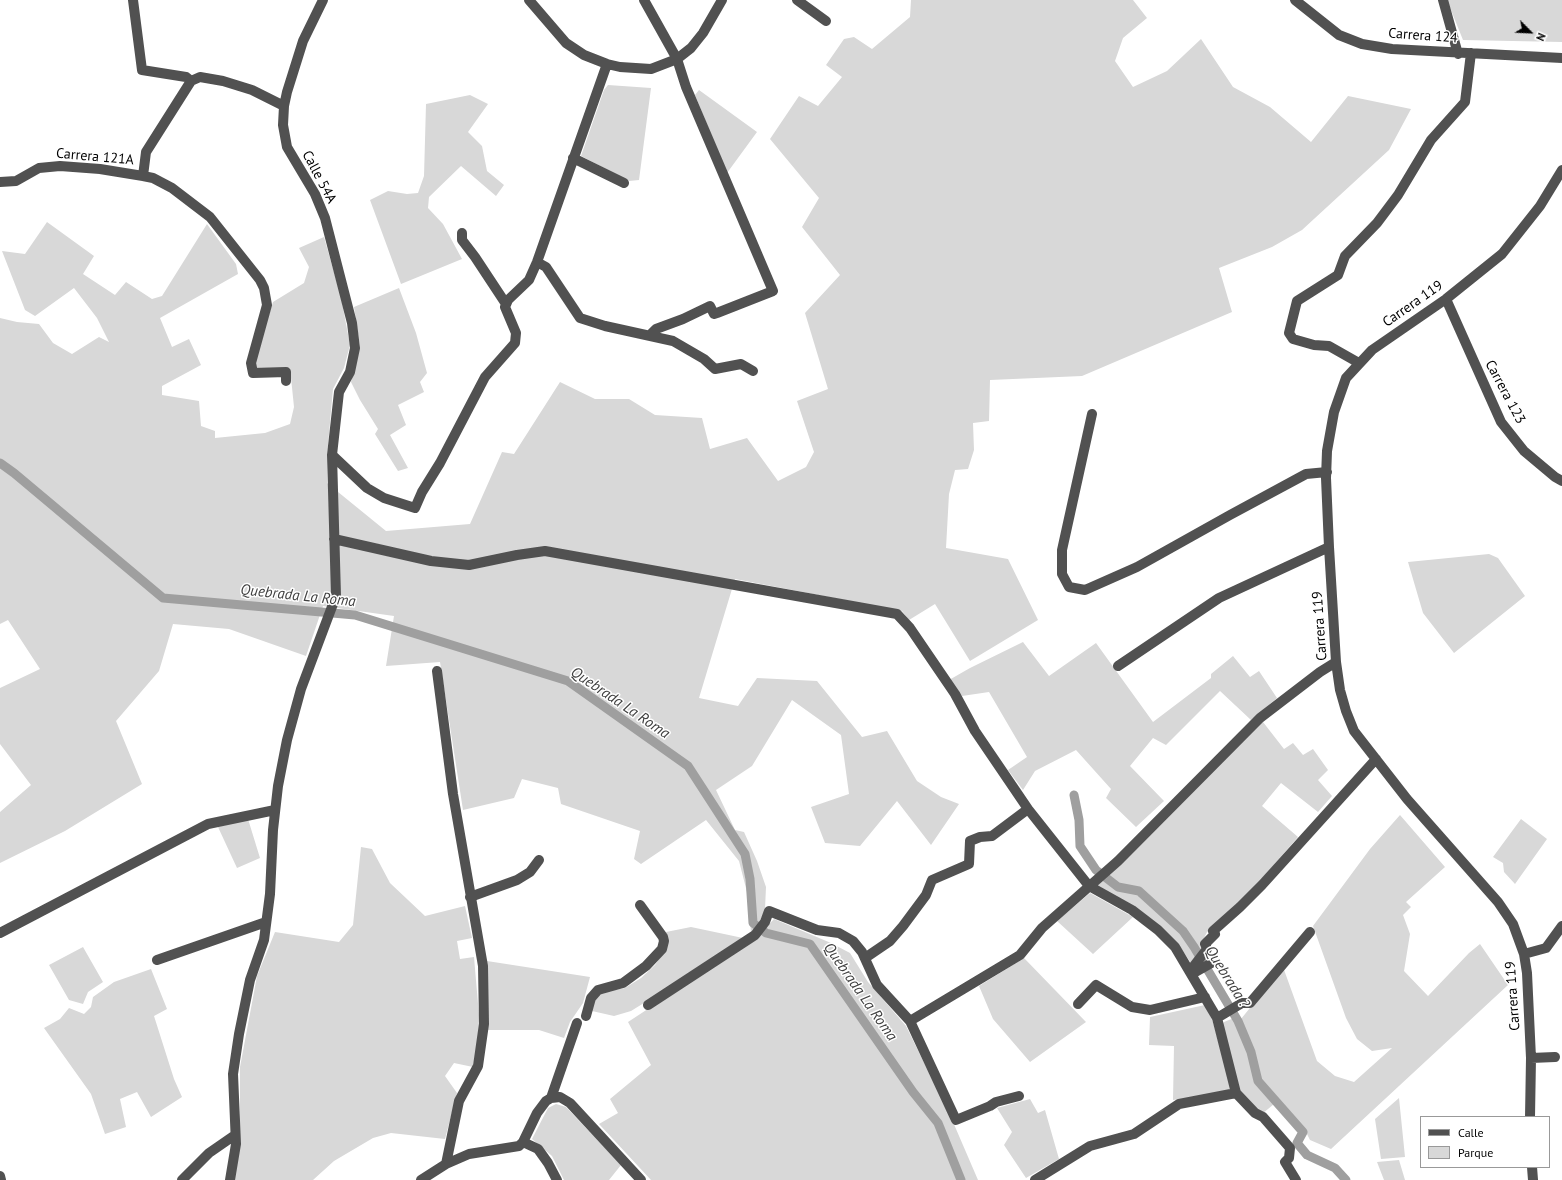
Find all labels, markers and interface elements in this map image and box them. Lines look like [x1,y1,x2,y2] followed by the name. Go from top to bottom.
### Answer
[1510,12,1550,52] north arrow
[1388,25,1458,47] street label: Carrera 124
[1533,31,1549,43] text: N
[55,145,135,169] street label: Carrera 121A
[298,148,340,206] street label: Calle 54A
[1380,277,1446,331] street label: Carrera 119
[1481,357,1529,427] street label: Carrera 123
[240,581,356,611] water label: Quebrada La Roma
[1309,591,1331,661] street label: Carrera 119
[567,663,673,743] water label: Quebrada La Roma
[819,939,901,1045] water label: Quebrada La Roma
[1201,943,1253,1011] water label: Quebrada ?
[1502,961,1524,1031] street label: Carrera 119
[1420,1116,1550,1168] legend
[1458,1125,1484,1140] text: Calle
[1458,1145,1493,1160] text: Parque

